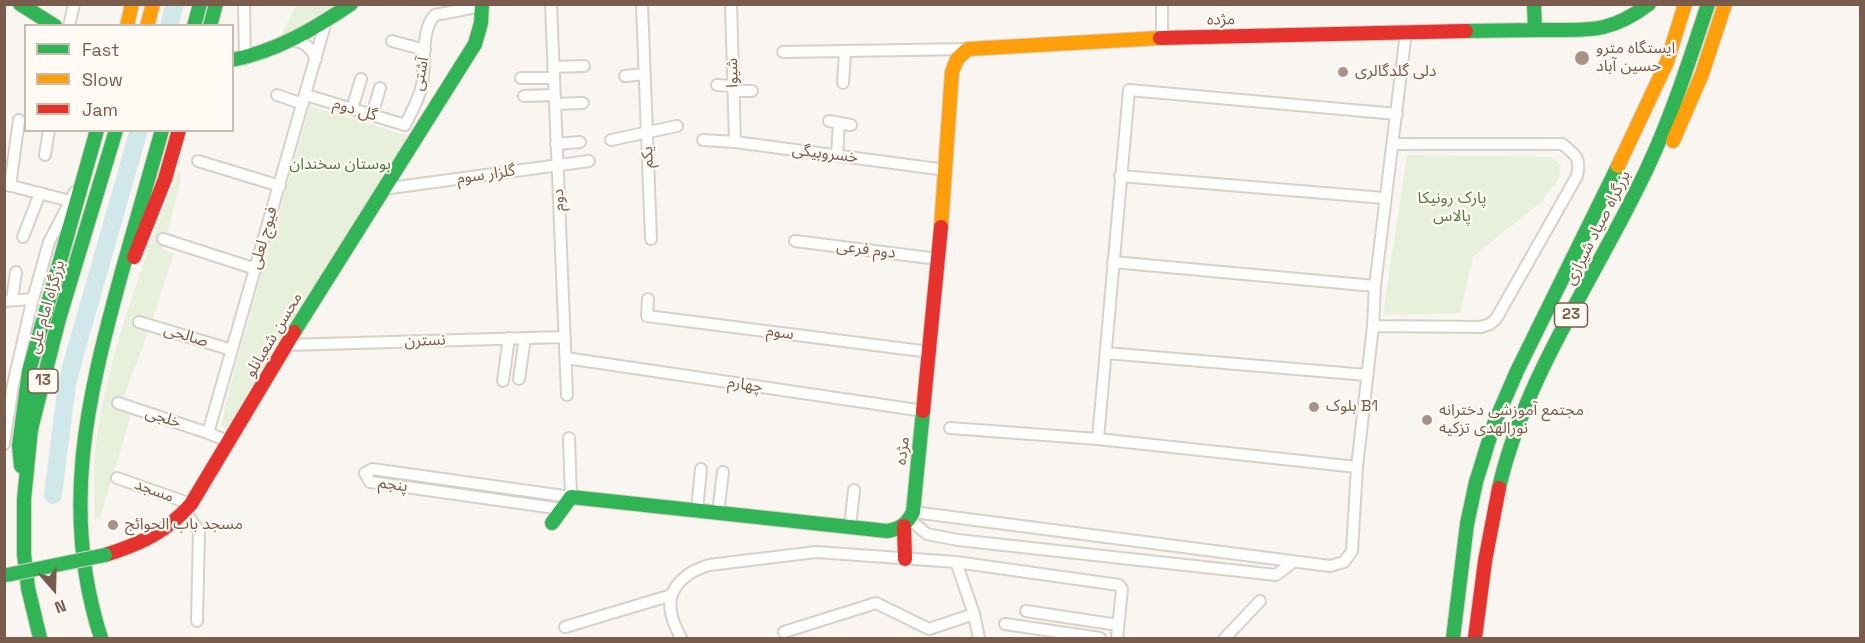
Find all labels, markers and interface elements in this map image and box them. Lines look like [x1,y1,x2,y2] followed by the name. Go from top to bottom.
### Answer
[1207,10,1235,30] street label: مژده
[24,24,234,132] legend
[82,38,119,61] text: Fast
[1596,39,1675,77] place label: ایستگاه مترو حسین آباد
[1573,49,1591,67] marker: ایستگاه مترو حسین آباد
[409,56,433,92] street label: آشتی
[723,58,743,88] street label: شیوا
[1355,62,1436,82] place label: دلی گلدگالری
[1336,65,1350,79] marker: دلی گلدگالری
[82,68,123,91] text: Slow
[331,94,379,126] street label: گل دوم
[82,98,118,121] text: Jam
[791,140,859,168] street label: خسروبیگی
[638,146,658,168] street label: یکم
[289,155,391,175] park label: بوستان سخندان
[455,161,517,189] street label: گلزار سوم
[1561,168,1635,288] street label: بزرگراه صیاد شیرازی
[549,188,569,212] street label: دوم
[1418,189,1486,227] park label: پارک رونیکا پالاس
[246,205,282,271] street label: فیوج لعلی
[835,237,897,263] street label: دوم فرعی
[25,258,69,356] street label: بزرگراه امام علی
[241,289,307,381] street label: محسن شعبانلو
[1554,303,1588,327] road number: 23
[162,320,210,352] street label: صالحی
[765,322,795,344] street label: سوم
[404,331,446,351] street label: نسترن
[28,369,58,393] road number: 13
[726,373,764,397] street label: چهارم
[1326,397,1378,417] place label: بلوک B1
[1307,400,1321,414] marker: بلوک B1
[1439,401,1584,439] place label: مجتمع آموزشی دخترانه نورالهدی تزکیه
[143,403,183,433] street label: خلجی
[1420,413,1434,427] marker: مجتمع آموزشی دخترانه نورالهدی تزکیه
[892,436,914,466] street label: مژده
[377,473,409,497] street label: پنجم
[132,475,176,507] street label: مسجد
[125,515,243,535] place label: مسجد باب الحوائج
[106,518,120,532] marker: مسجد باب الحوائج
[24,559,84,619] north arrow
[52,595,69,618] text: N

